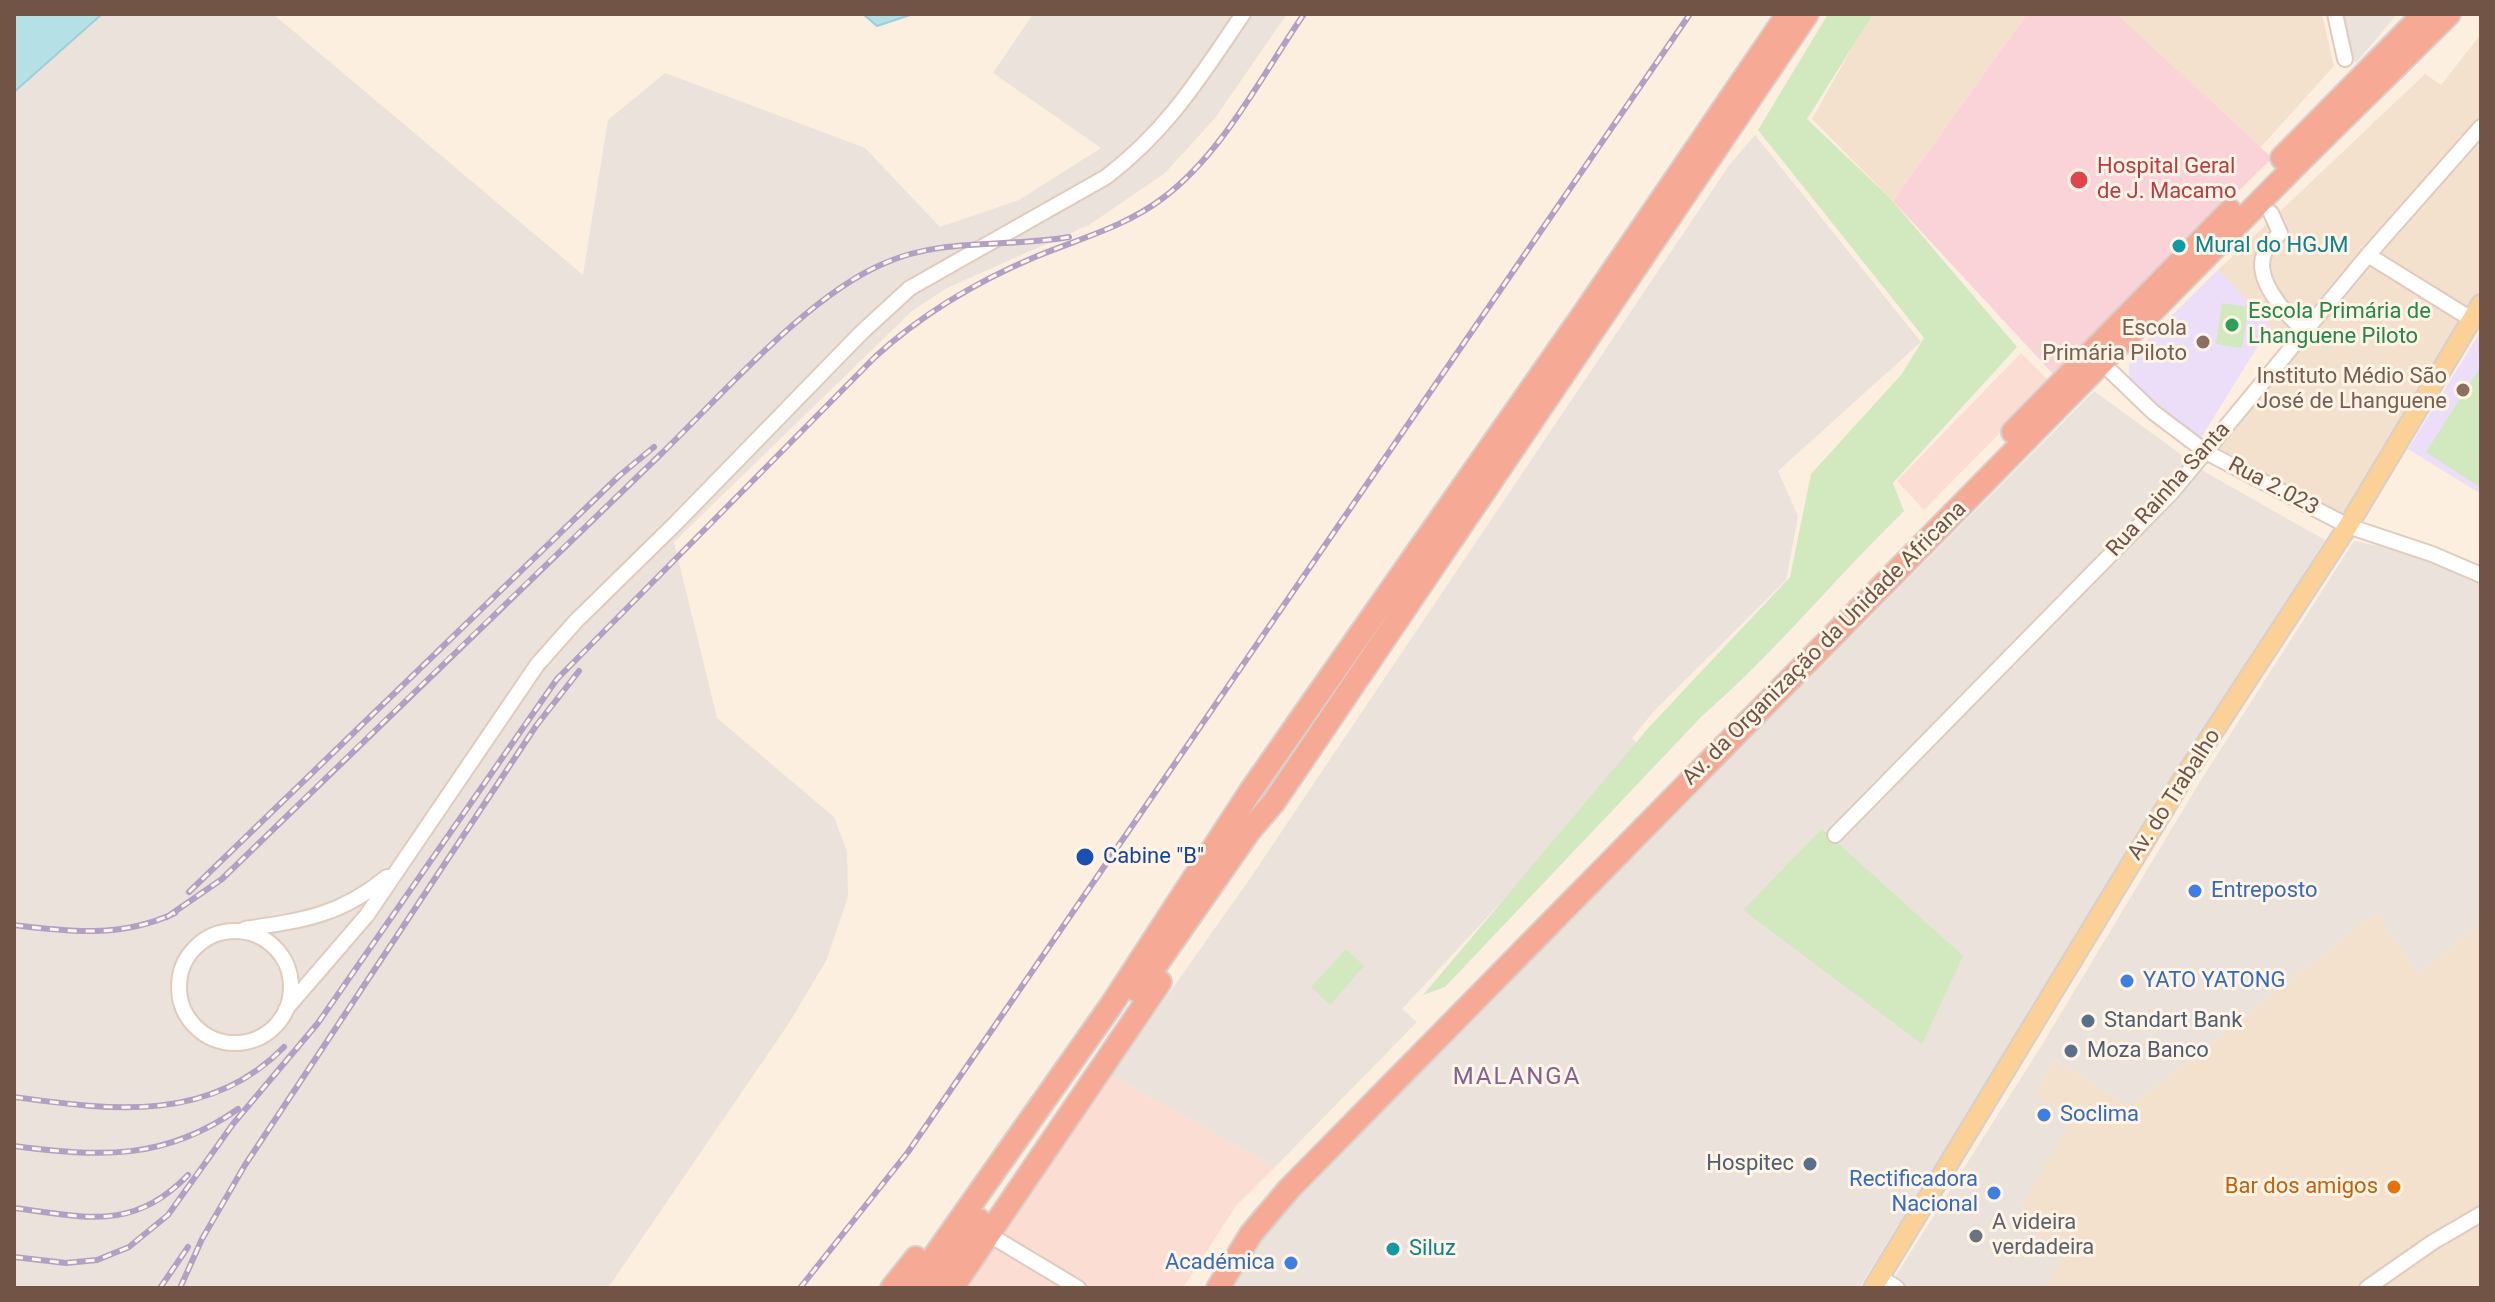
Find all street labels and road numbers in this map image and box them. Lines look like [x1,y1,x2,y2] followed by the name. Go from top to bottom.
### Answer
[2102,417,2236,563] street label: Rua Rainha Santa
[2223,452,2323,522] street label: Rua 2.023
[1677,496,1973,792] street label: Av. da Organização da Unidade Africana
[2123,725,2227,865] street label: Av. do Trabalho

